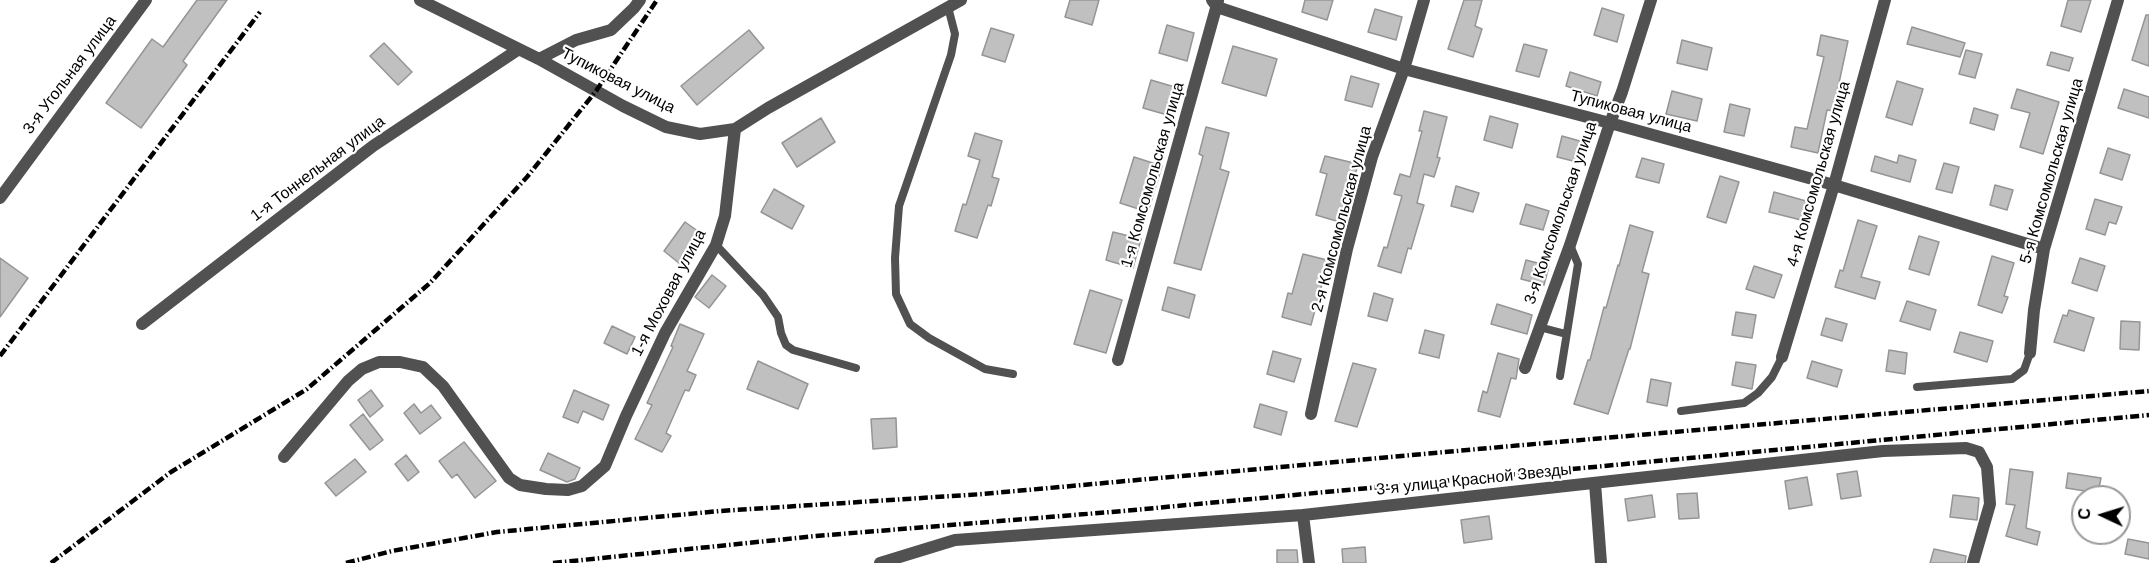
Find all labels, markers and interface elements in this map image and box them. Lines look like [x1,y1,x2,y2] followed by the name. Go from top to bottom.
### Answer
[19,12,121,138] street label: 3-я Угольная улица
[558,44,678,118] street label: Тупиковая улица
[2016,76,2088,266] street label: 5-я Комсомольская улица
[1783,79,1855,269] street label: 4-я Комсомольская улица
[1117,80,1189,270] street label: 1-я Комсомольская улица
[1568,87,1694,137] street label: Тупиковая улица
[247,112,389,226] street label: 1-я Тоннельная улица
[1521,119,1601,307] street label: 3-я Комсомольская улица
[1308,124,1376,314] street label: 2-я Комсомольская улица
[628,226,710,360] street label: 1-я Моховая улица
[1375,460,1573,500] street label: 3-я улица Красной Звезды
[2071,485,2131,545] north arrow
[2076,507,2093,520] text: С

